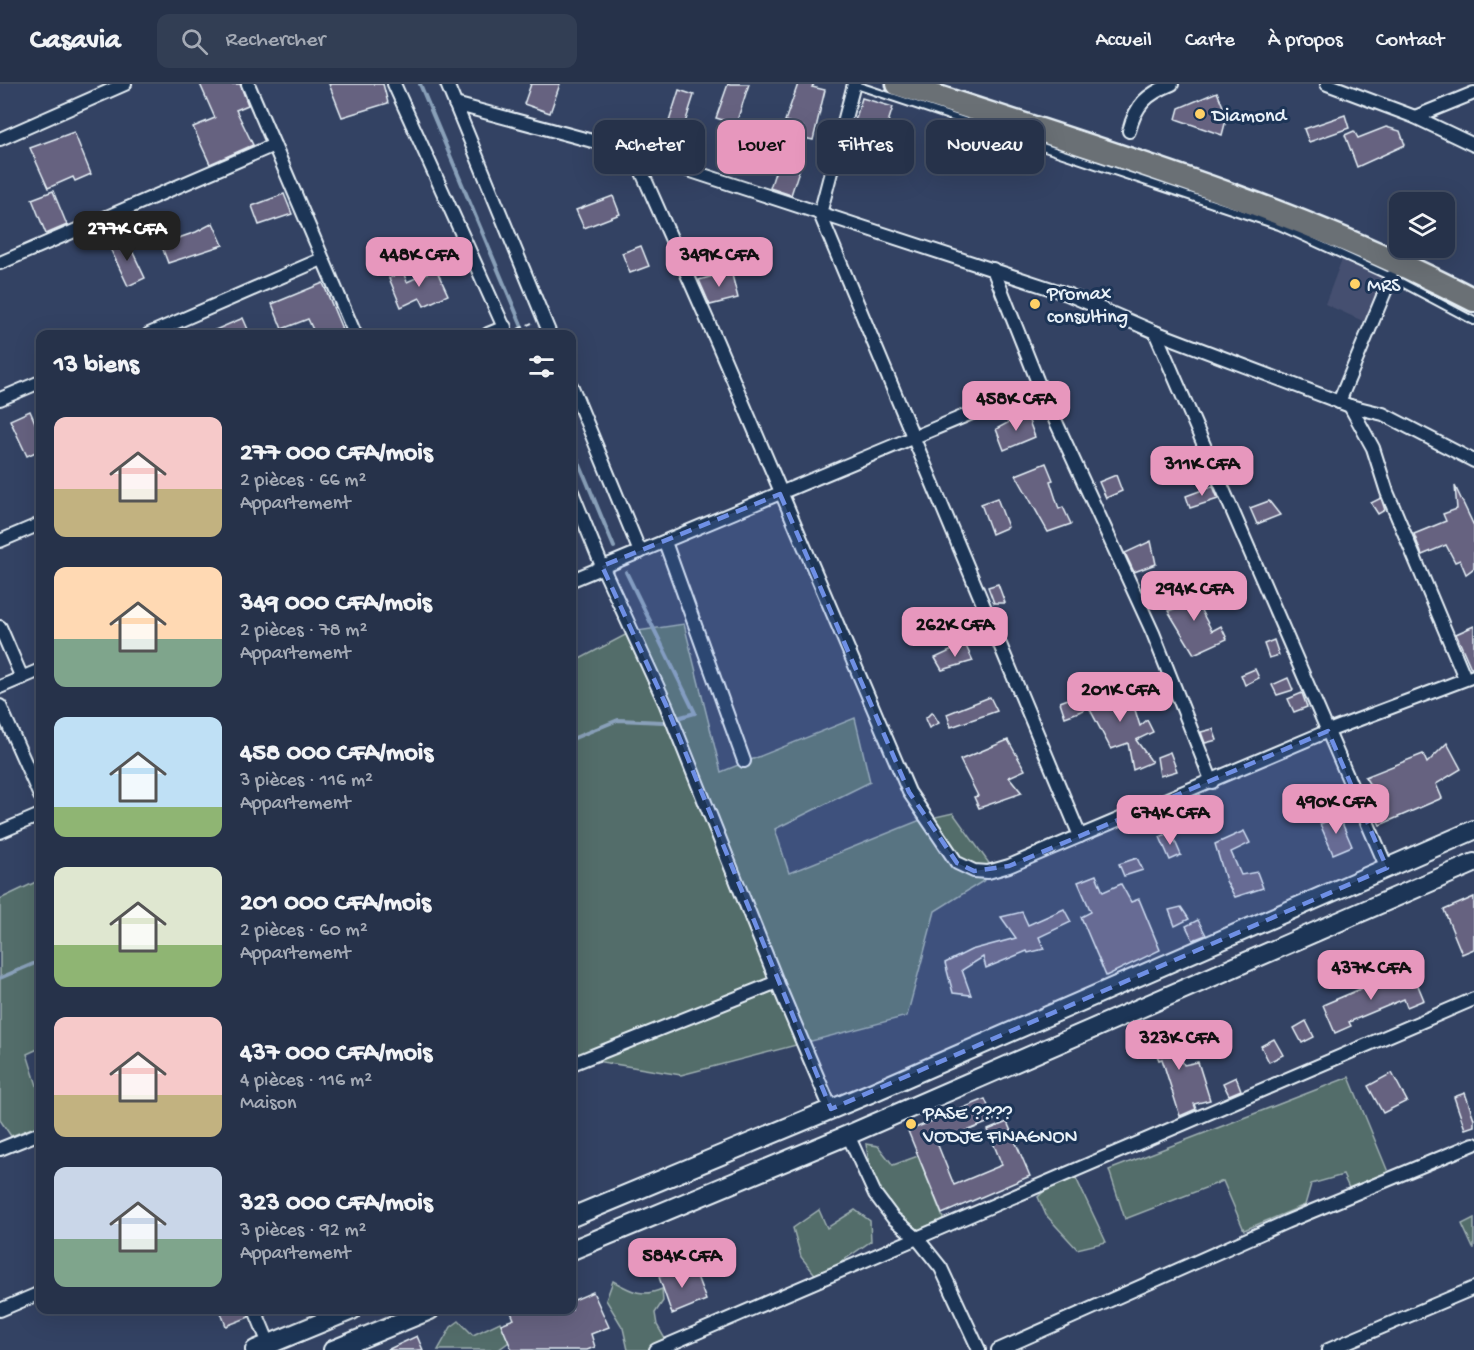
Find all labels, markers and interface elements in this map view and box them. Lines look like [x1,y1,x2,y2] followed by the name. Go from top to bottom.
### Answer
[157,14,577,68] search box
[30,25,121,58] text: Casavia
[178,25,211,58] icon: search
[226,28,325,54] text: Rechercher
[1095,29,1152,54] text: Accueil
[1185,29,1235,54] text: Carte
[1268,29,1343,54] text: À propos
[1376,29,1444,54] text: Contact
[1210,106,1289,129] place label: Diamond
[1193,107,1207,121] marker: Diamond
[594,120,705,174] chip: Acheter
[717,120,805,174] chip: Louer
[817,120,914,174] chip: Filtres
[926,120,1044,174] chip: Nouveau
[1389,192,1455,258] map controls
[1389,192,1455,258] button: layers
[65,211,189,262] pin: 277K CFA
[87,219,167,242] text: 277K CFA
[357,237,481,288] pin: 448K CFA
[657,237,781,288] pin: 349K CFA
[380,245,458,268] text: 448K CFA
[680,245,758,268] text: 349K CFA
[1367,276,1401,299] place label: MRS
[1348,277,1362,291] marker: MRS
[1046,284,1128,330] place label: Promax consulting
[1028,297,1042,311] marker: Promax consulting
[525,350,558,383] icon: filters
[54,351,139,382] text: 13 biens
[954,381,1078,432] pin: 458K CFA
[976,389,1056,412] text: 458K CFA
[240,439,433,470] text: 277 000 CFA/mois
[102,441,174,513] icon: home
[1140,446,1264,497] pin: 311K CFA
[1164,454,1240,477] text: 311K CFA
[240,470,366,493] text: 2 pièces · 66 m²
[240,493,350,516] text: Appartement
[1132,571,1256,622] pin: 294K CFA
[1155,579,1233,602] text: 294K CFA
[240,589,432,620] text: 349 000 CFA/mois
[102,591,174,663] icon: home
[893,607,1017,658] pin: 262K CFA
[916,615,994,638] text: 262K CFA
[240,620,368,643] text: 2 pièces · 78 m²
[240,643,350,666] text: Appartement
[1058,672,1182,723] pin: 201K CFA
[1081,680,1159,703] text: 201K CFA
[240,739,433,770] text: 458 000 CFA/mois
[102,741,174,813] icon: home
[240,770,373,793] text: 3 pièces · 116 m²
[1274,784,1398,835] pin: 490K CFA
[1296,792,1376,815] text: 490K CFA
[240,793,350,816] text: Appartement
[1108,795,1232,846] pin: 674K CFA
[1131,803,1209,826] text: 674K CFA
[240,889,431,920] text: 201 000 CFA/mois
[102,891,174,963] icon: home
[240,920,368,943] text: 2 pièces · 60 m²
[240,943,350,966] text: Appartement
[1309,950,1433,1001] pin: 437K CFA
[1332,958,1410,981] text: 437K CFA
[1117,1020,1241,1071] pin: 323K CFA
[1139,1028,1219,1051] text: 323K CFA
[240,1039,432,1070] text: 437 000 CFA/mois
[102,1041,174,1113] icon: home
[240,1070,372,1093] text: 4 pièces · 116 m²
[240,1093,297,1116] text: Maison
[922,1104,1078,1150] place label: PASE ???? VODJE FINAGNON
[904,1117,918,1131] marker: PASE ???? VODJE FINAGNON
[240,1189,433,1220] text: 323 000 CFA/mois
[102,1191,174,1263] icon: home
[240,1220,367,1243] text: 3 pièces · 92 m²
[620,1238,744,1289] pin: 584K CFA
[240,1243,350,1266] text: Appartement
[642,1246,722,1269] text: 584K CFA

